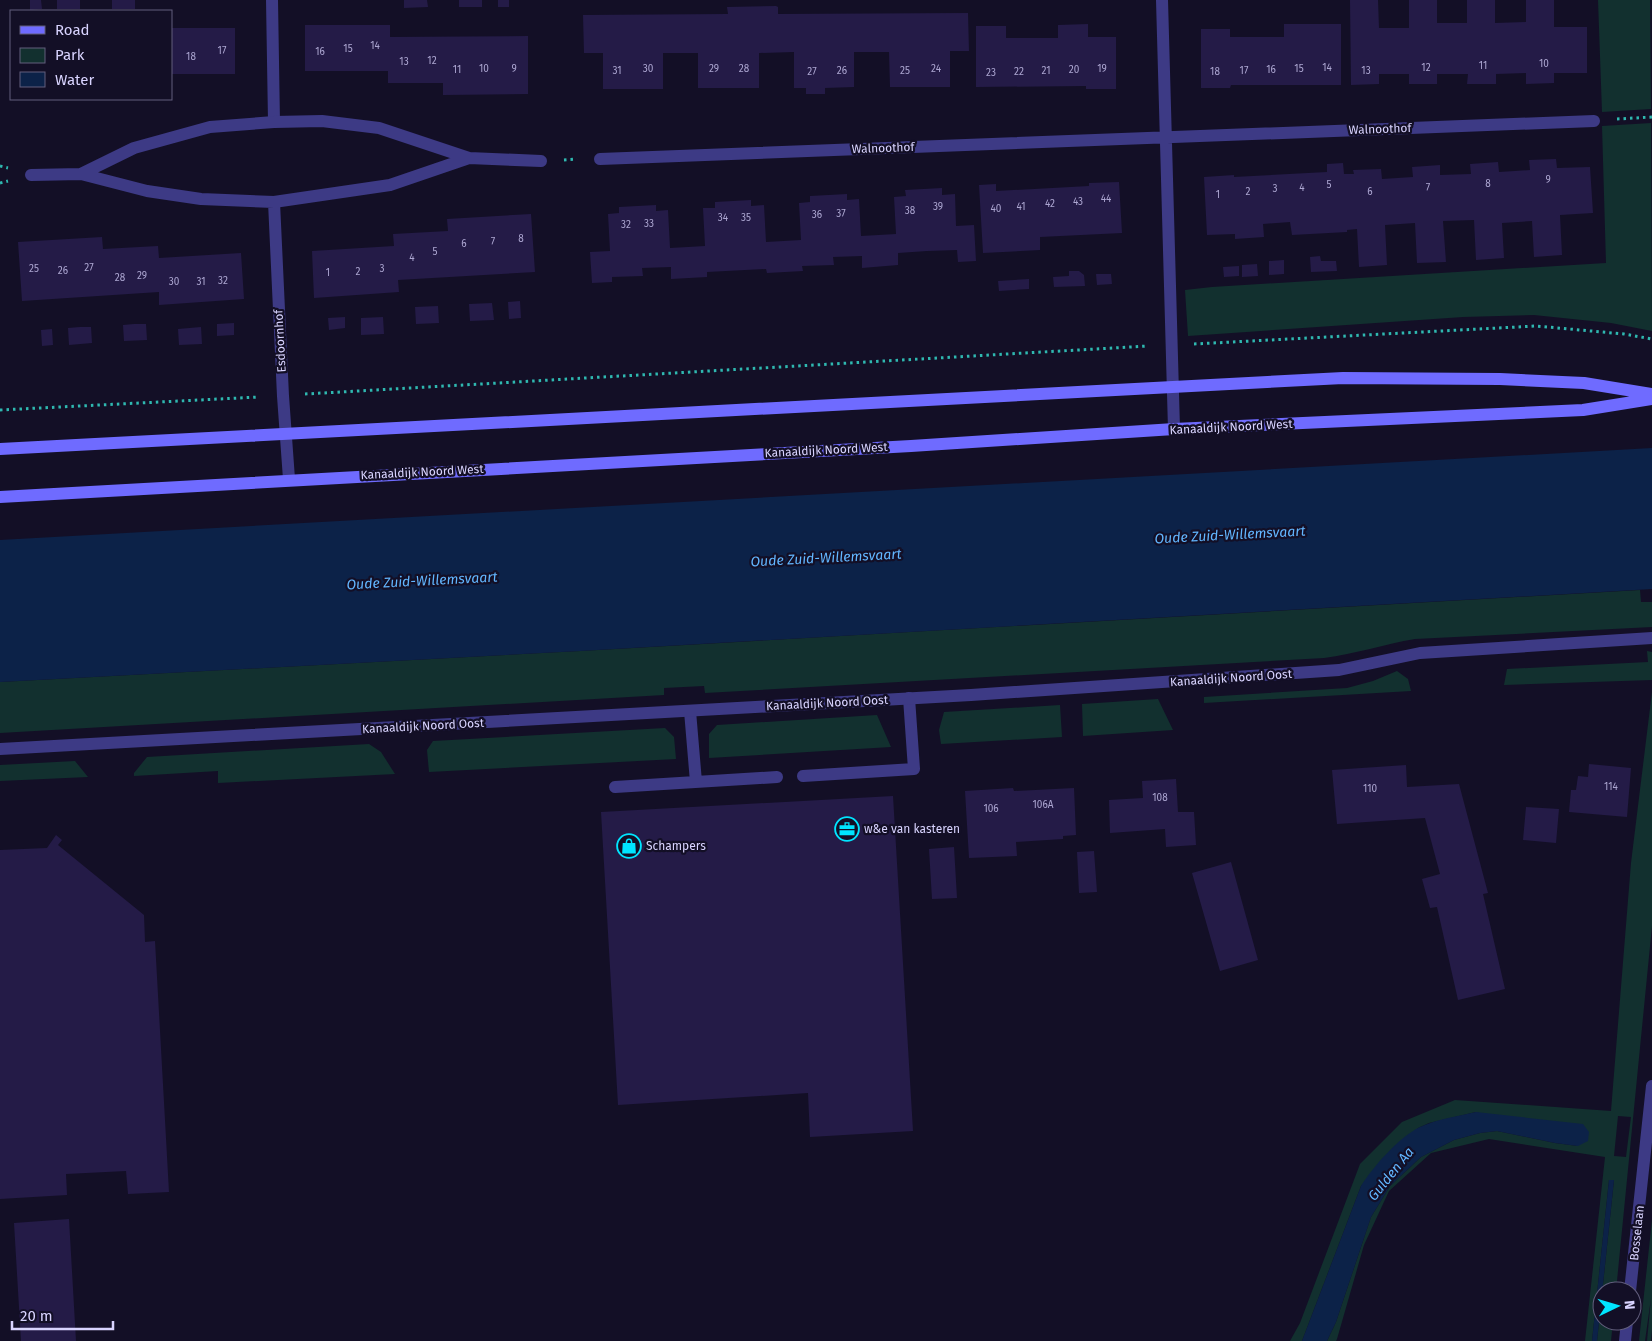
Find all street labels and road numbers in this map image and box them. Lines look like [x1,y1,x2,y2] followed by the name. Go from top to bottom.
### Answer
[1348,121,1413,137] street label: Walnoothof
[851,140,916,156] street label: Walnoothof
[271,308,289,373] street label: Esdoornhof
[1169,417,1294,437] street label: Kanaaldijk Noord West
[764,440,889,460] street label: Kanaaldijk Noord West
[360,462,485,482] street label: Kanaaldijk Noord West
[1170,667,1293,689] street label: Kanaaldijk Noord Oost
[766,693,889,713] street label: Kanaaldijk Noord Oost
[362,716,485,736] street label: Kanaaldijk Noord Oost
[1627,1205,1647,1261] street label: Bosselaan

